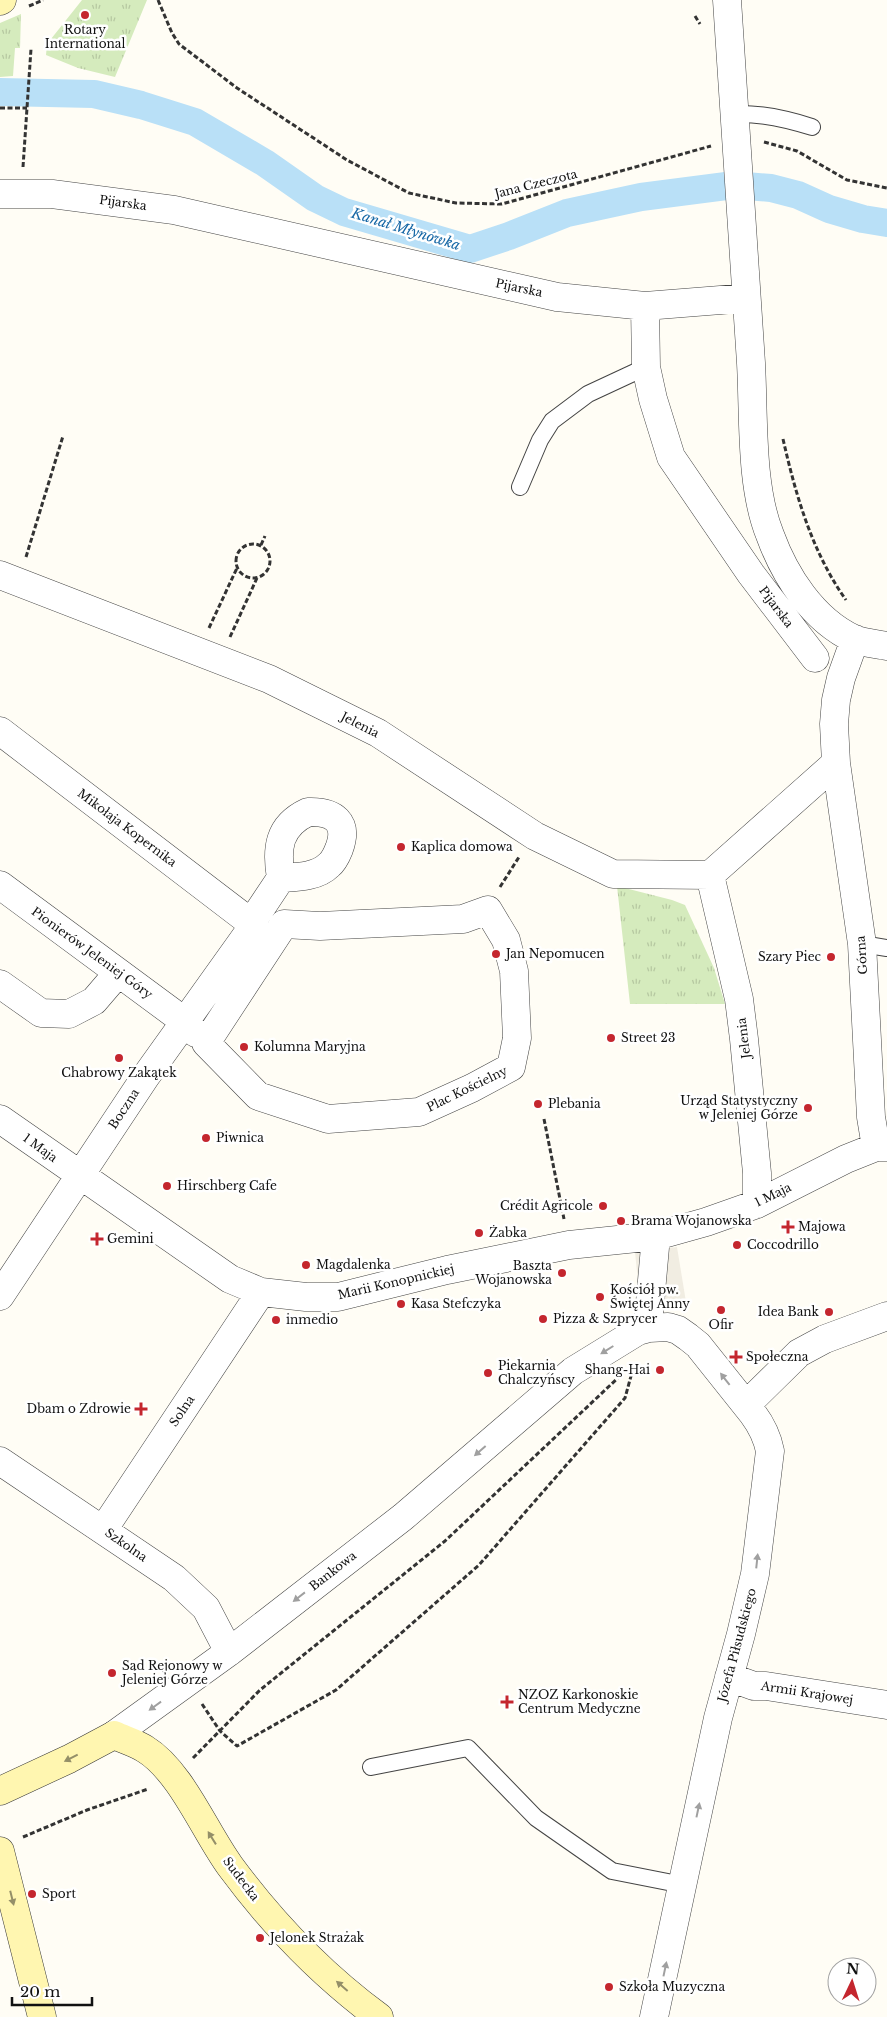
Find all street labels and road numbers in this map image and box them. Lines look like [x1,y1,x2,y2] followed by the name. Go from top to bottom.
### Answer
[491,166,579,202] street label: Jana Czeczota
[98,192,148,213] street label: Pijarska
[494,275,544,300] street label: Pijarska
[756,583,797,631] street label: Pijarska
[337,708,382,741] street label: Jelenia
[75,785,180,870] street label: Mikołaja Kopernika
[29,904,156,1002] street label: Pionierów Jeleniej Góry
[853,935,870,975] street label: Górna
[734,1016,754,1061] street label: Jelenia
[424,1062,510,1115] street label: Plac Kościelny
[105,1085,142,1132] street label: Boczna
[20,1130,61,1165] street label: 1 Maja
[752,1179,794,1210] street label: 1 Maja
[336,1261,456,1302] street label: Marii Konopnickiej
[166,1392,198,1429] street label: Solna
[102,1525,151,1565] street label: Szkolna
[306,1547,359,1594] street label: Bankowa
[714,1586,759,1705] street label: Józefa Piłsudskiego
[759,1678,854,1707] street label: Armii Krajowej
[220,1854,263,1904] street label: Sudecka

